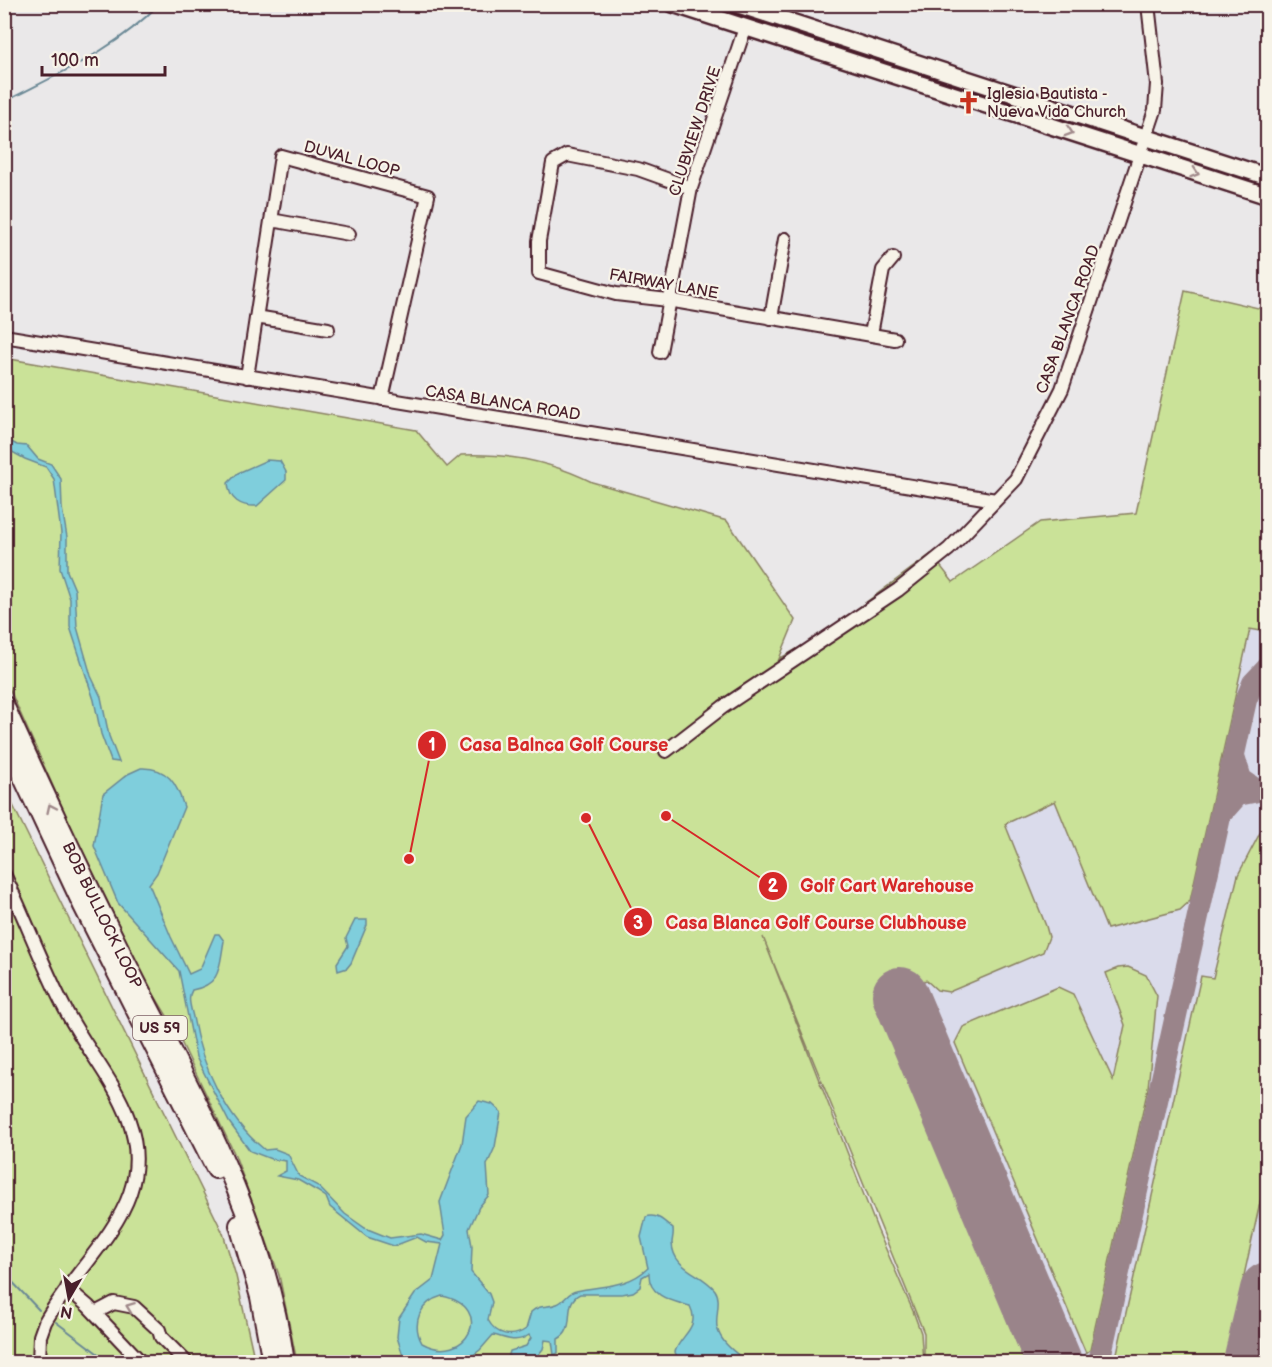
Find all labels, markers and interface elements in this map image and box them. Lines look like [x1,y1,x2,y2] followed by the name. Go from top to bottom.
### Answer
[42,39,165,77] scale bar
[51,50,99,71] text: 100 m
[665,64,725,199] street label: CLUBVIEW DRIVE
[987,85,1126,122] place label: Iglesia Bautista - Nueva Vida Church
[956,89,982,115] church icon: Iglesia Bautista - Nueva Vida Church
[1063,125,1074,137] one-way arrow
[302,138,402,181] street label: DUVAL LOOP
[1189,166,1200,178] one-way arrow
[1033,243,1104,396] street label: CASA BLANCA ROAD
[608,266,720,303] street label: FAIRWAY LANE
[424,382,582,425] street label: CASA BLANCA ROAD
[417,727,680,763] callout: Casa Balnca Golf Course
[428,735,436,756] text: 1
[460,735,668,756] text: Casa Balnca Golf Course
[47,804,59,815] one-way arrow
[58,839,146,992] street label: BOB BULLOCK LOOP
[758,868,986,904] callout: Golf Cart Warehouse
[768,876,779,897] text: 2
[800,876,974,897] text: Golf Cart Warehouse
[623,904,979,940] callout: Casa Blanca Golf Course Clubhouse
[633,913,643,934] text: 3
[665,913,967,934] text: Casa Blanca Golf Course Clubhouse
[133,1016,187,1040] road number: US 59
[39,1268,99,1328] north arrow
[59,1301,74,1322] text: N
[125,1302,136,1314] one-way arrow

